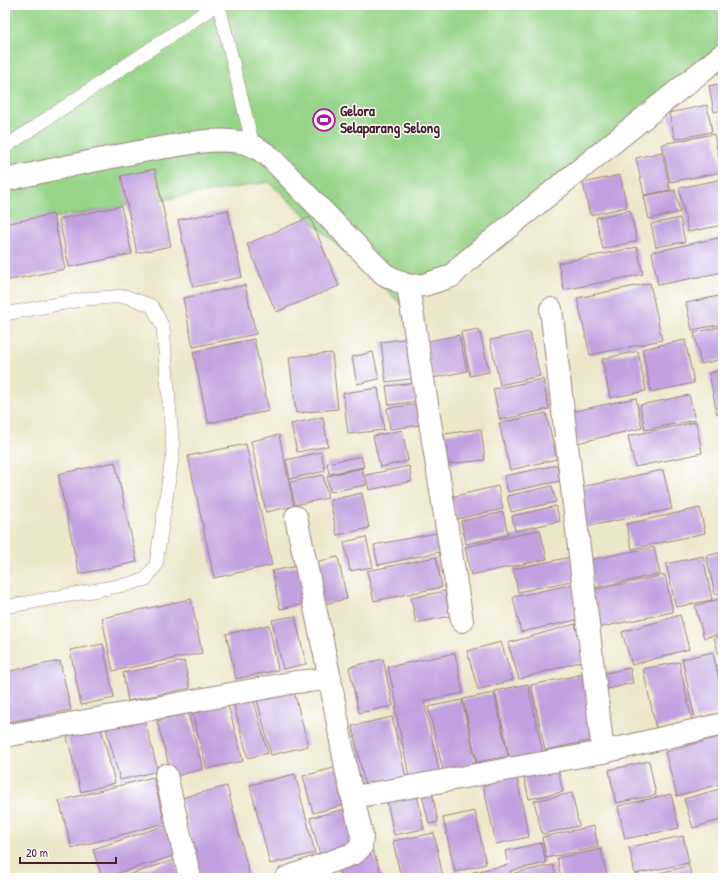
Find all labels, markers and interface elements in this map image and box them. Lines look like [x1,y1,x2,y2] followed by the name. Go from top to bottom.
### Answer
[340,100,440,139] place label: Gelora Selaparang Selong
[311,107,337,133] sports icon: Gelora Selaparang Selong
[20,839,116,865] scale bar
[26,844,48,861] text: 20 m

